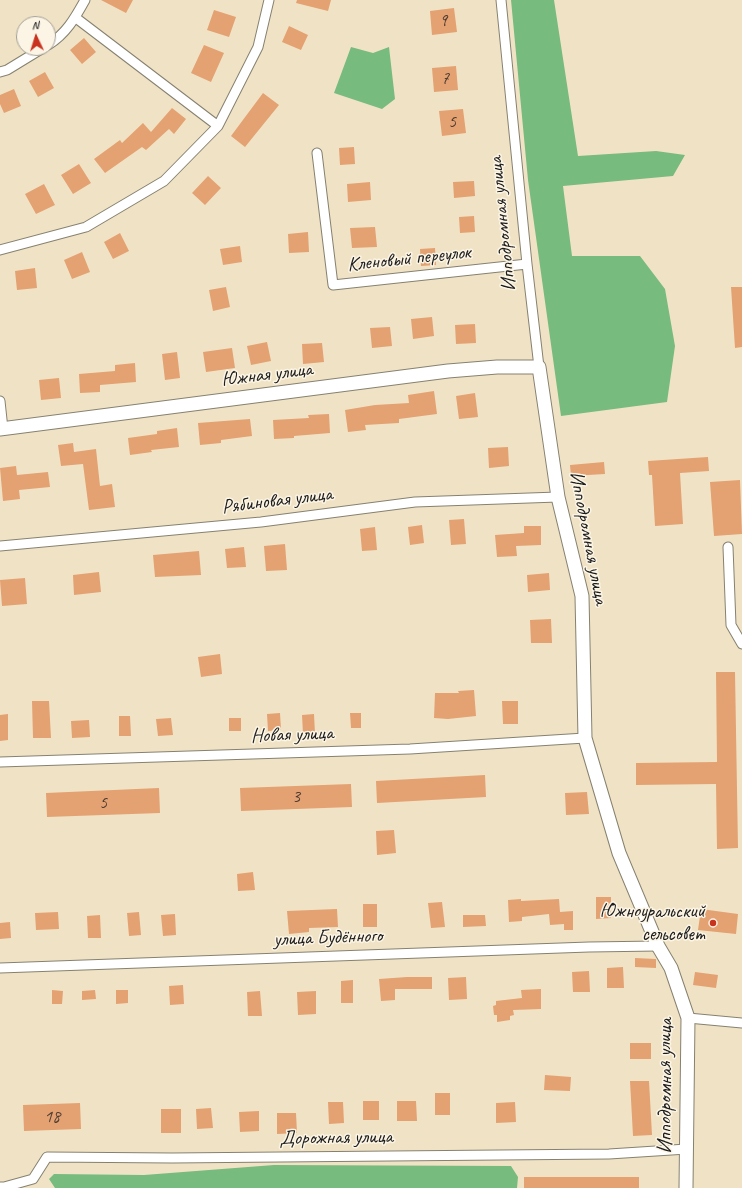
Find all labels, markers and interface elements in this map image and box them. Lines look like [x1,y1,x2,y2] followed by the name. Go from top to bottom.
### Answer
[439,10,447,32] house number: 9
[16,16,56,56] north arrow
[31,18,39,32] text: N
[441,68,449,90] house number: 7
[448,111,456,133] house number: 5
[484,155,522,293] street label: Ипподромная улица
[346,241,472,277] street label: Кленовый переулок
[220,358,314,392] street label: Южная улица
[563,469,613,607] street label: Ипподромная улица
[220,482,334,520] street label: Рябиновая улица
[250,722,334,748] street label: Новая улица
[292,786,300,808] house number: 3
[99,792,107,814] house number: 5
[600,900,705,947] place label: Южноуральский сельсовет
[708,918,718,928] marker: Южноуральский сельсовет
[273,924,383,952] street label: улица Будённого
[654,1018,678,1154] street label: Ипподромная улица
[44,1106,60,1128] house number: 18
[279,1125,393,1151] street label: Дорожная улица

